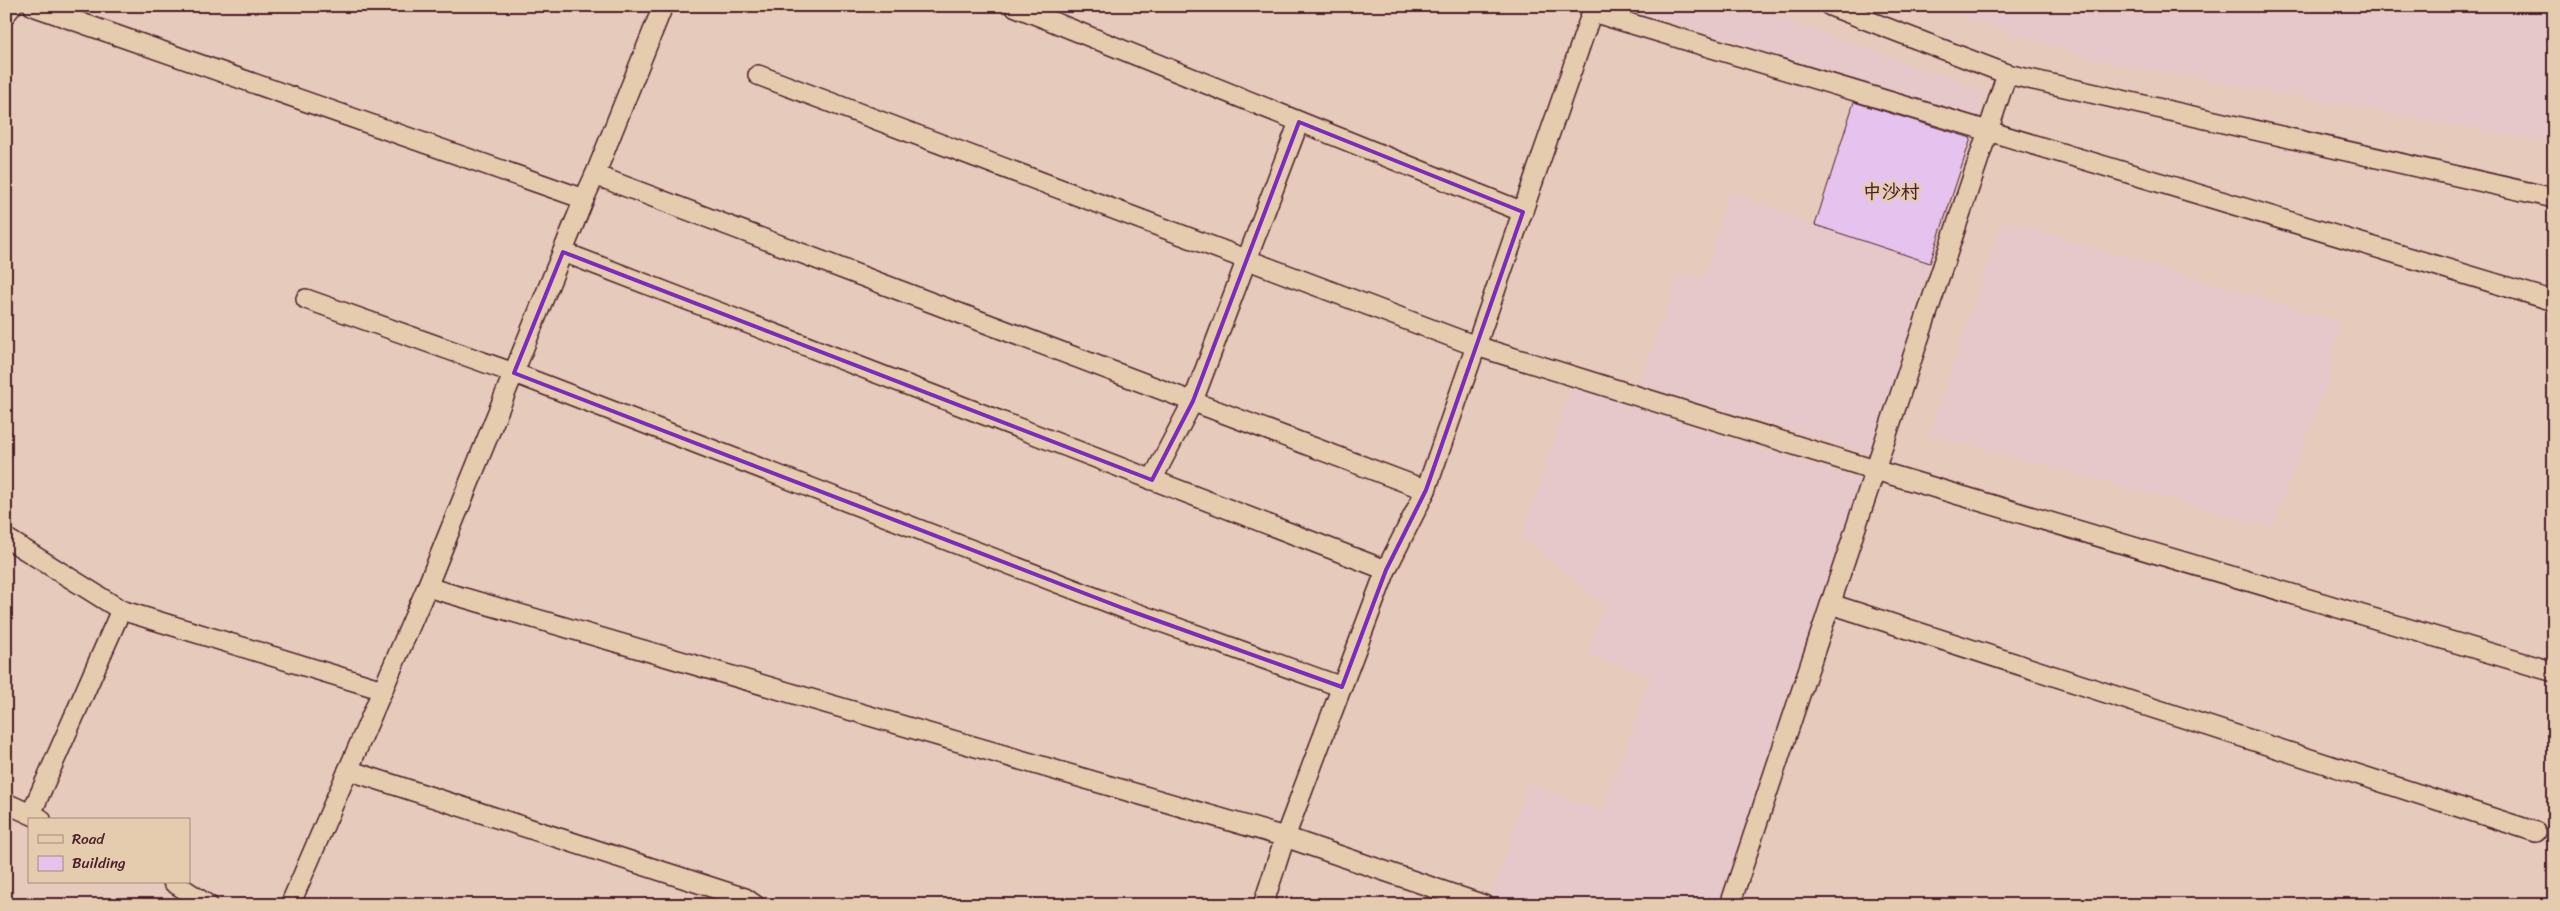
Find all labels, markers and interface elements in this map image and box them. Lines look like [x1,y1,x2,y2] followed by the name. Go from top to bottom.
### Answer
[1862,175,1920,208] district label: 中沙村
[28,818,190,884] legend
[72,826,105,852] text: Road
[72,850,126,876] text: Building

